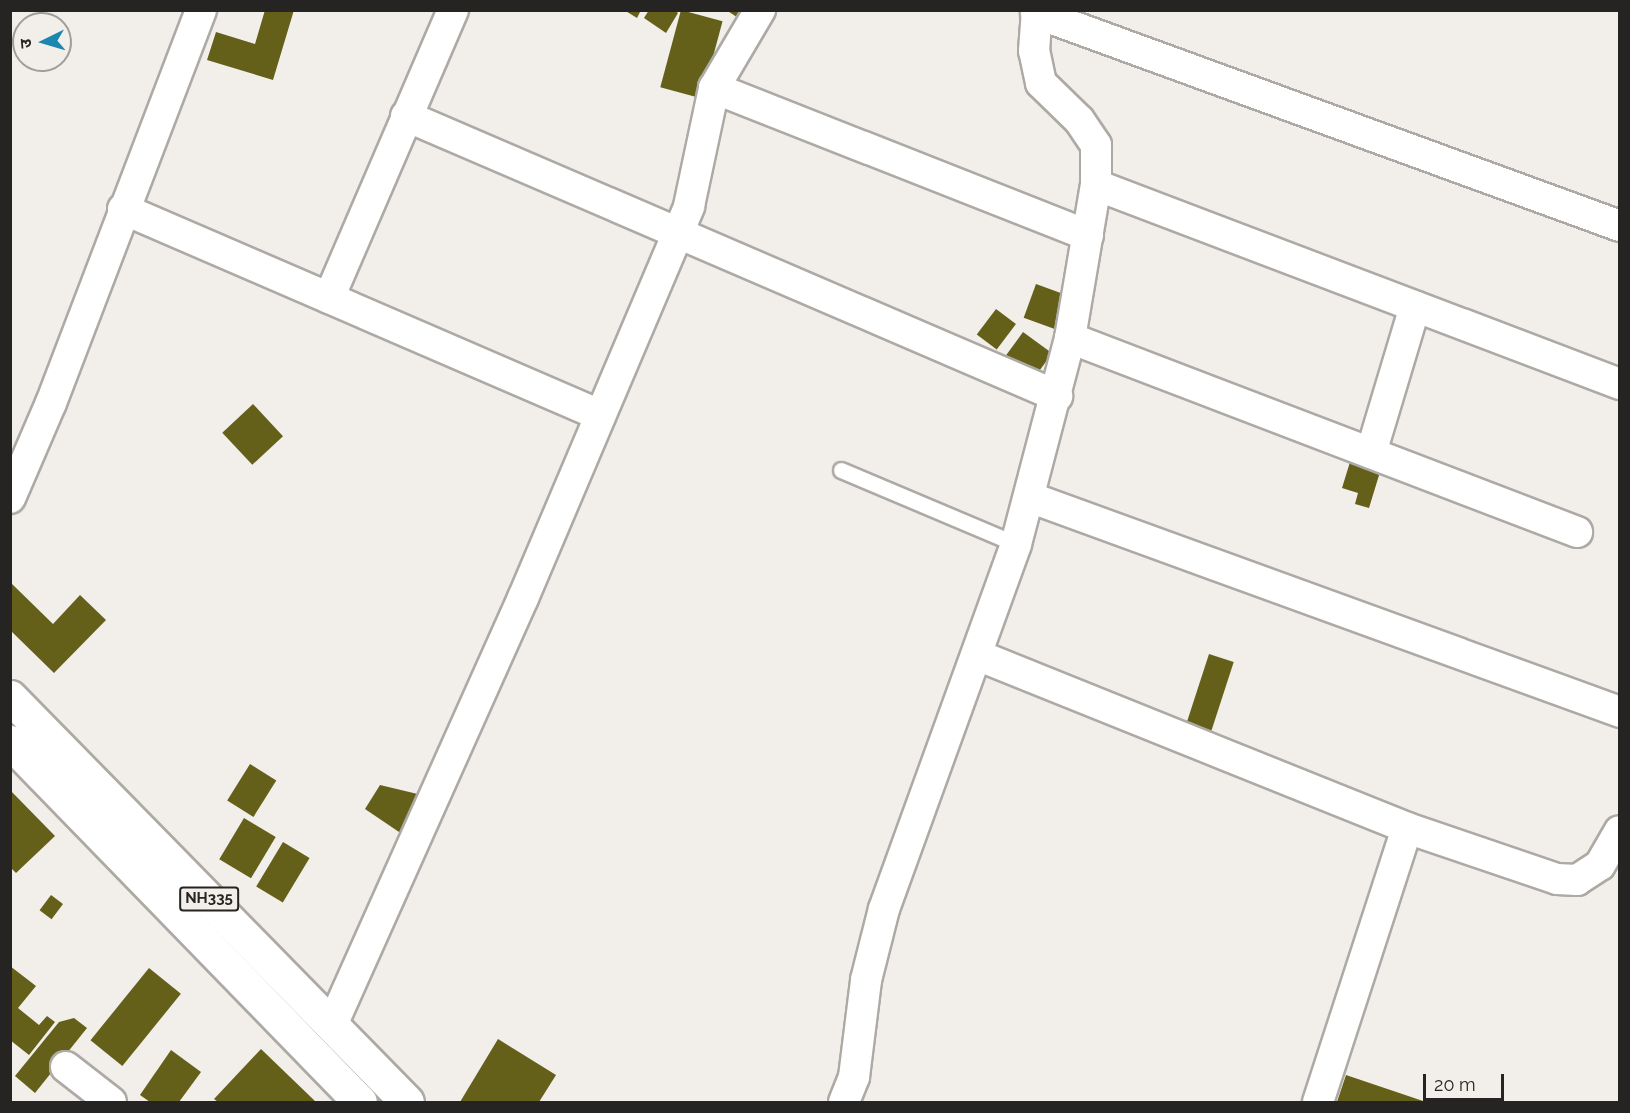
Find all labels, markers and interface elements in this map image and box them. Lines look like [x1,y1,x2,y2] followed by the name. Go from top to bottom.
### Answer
[12,12,72,72] north arrow
[16,38,35,49] text: उ
[179,887,239,911] road number: NH335
[1426,1062,1507,1100] scale bar
[1434,1074,1476,1095] text: 20 m

